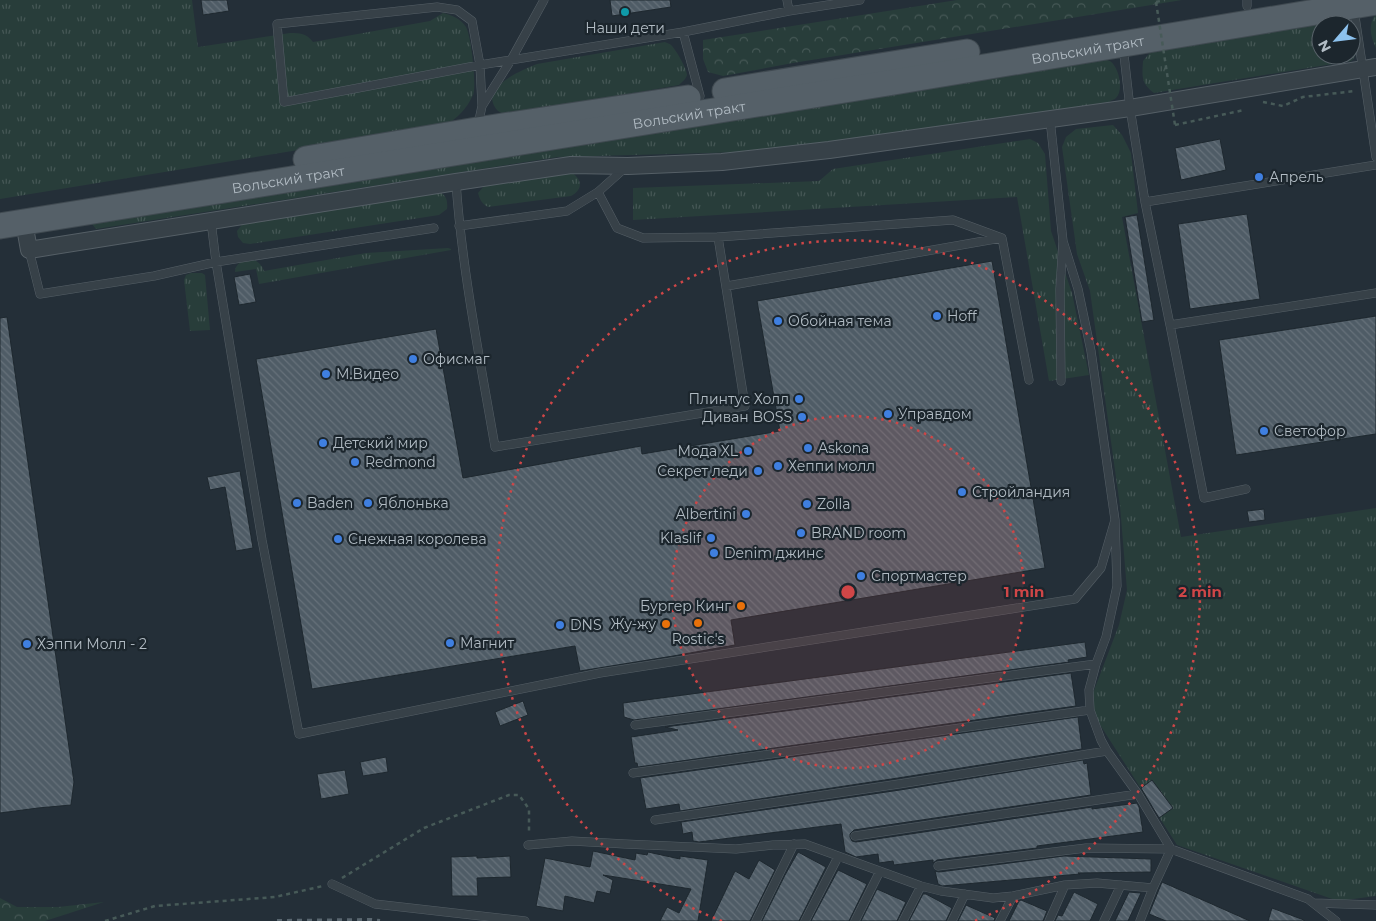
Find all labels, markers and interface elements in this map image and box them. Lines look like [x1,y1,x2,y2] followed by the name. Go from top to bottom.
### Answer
[619,6,631,18] marker: Наши дети
[1311,15,1361,65] north arrow
[585,19,665,37] place label: Наши дети
[1030,32,1146,68] street label: Вольский тракт
[1314,37,1335,55] text: N
[631,97,747,133] street label: Вольский тракт
[231,162,346,198] street label: Вольский тракт
[1269,168,1324,186] place label: Апрель
[1253,171,1265,183] marker: Апрель
[947,307,978,325] place label: Hoff
[931,310,943,322] marker: Hoff
[788,312,892,330] place label: Обойная тема
[772,315,784,327] marker: Обойная тема
[423,350,490,368] place label: Офисмаг
[407,353,419,365] marker: Офисмаг
[336,365,399,383] place label: М.Видео
[320,368,332,380] marker: М.Видео
[689,390,789,408] place label: Плинтус Холл
[793,393,805,405] marker: Плинтус Холл
[898,405,972,423] place label: Управдом
[702,408,792,426] place label: Диван BOSS
[882,408,894,420] marker: Управдом
[796,411,808,423] marker: Диван BOSS
[1274,422,1346,440] place label: Светофор
[1258,425,1270,437] marker: Светофор
[333,434,428,452] place label: Детский мир
[317,437,329,449] marker: Детский мир
[818,439,869,457] place label: Askona
[678,442,739,460] place label: Мода XL
[802,442,814,454] marker: Askona
[742,445,754,457] marker: Мода XL
[365,453,436,471] place label: Redmond
[349,456,361,468] marker: Redmond
[788,457,875,475] place label: Хеппи молл
[772,460,784,472] marker: Хеппи молл
[657,462,748,480] place label: Секрет леди
[752,465,764,477] marker: Секрет леди
[972,483,1070,501] place label: Стройландия
[956,486,968,498] marker: Стройландия
[307,494,353,512] place label: Baden
[378,494,449,512] place label: Яблонька
[817,495,850,513] place label: Zolla
[291,497,303,509] marker: Baden
[362,497,374,509] marker: Яблонька
[801,498,813,510] marker: Zolla
[676,505,736,523] place label: Albertini
[740,508,752,520] marker: Albertini
[811,524,906,542] place label: BRAND room
[795,527,807,539] marker: BRAND room
[660,529,702,547] place label: Klaslif
[348,530,487,548] place label: Снежная королева
[705,532,717,544] marker: Klaslif
[332,533,344,545] marker: Снежная королева
[724,544,824,562] place label: Denim джинс
[708,547,720,559] marker: Denim джинс
[871,567,967,585] place label: Спортмастер
[855,570,867,582] marker: Спортмастер
[1004,582,1044,601] text: 1 min
[1178,582,1222,601] text: 2 min
[839,583,857,601] centre of rings
[640,597,731,615] place label: Бургер Кинг
[735,600,747,612] marker: Бургер Кинг
[610,615,656,633] place label: Жу-жу
[570,616,602,634] place label: DNS
[692,617,704,629] marker: Rostic's
[660,618,672,630] marker: Жу-жу
[554,619,566,631] marker: DNS
[672,630,725,648] place label: Rostic's
[460,634,514,652] place label: Магнит
[37,635,147,653] place label: Хэппи Молл - 2
[444,637,456,649] marker: Магнит
[21,638,33,650] marker: Хэппи Молл - 2

